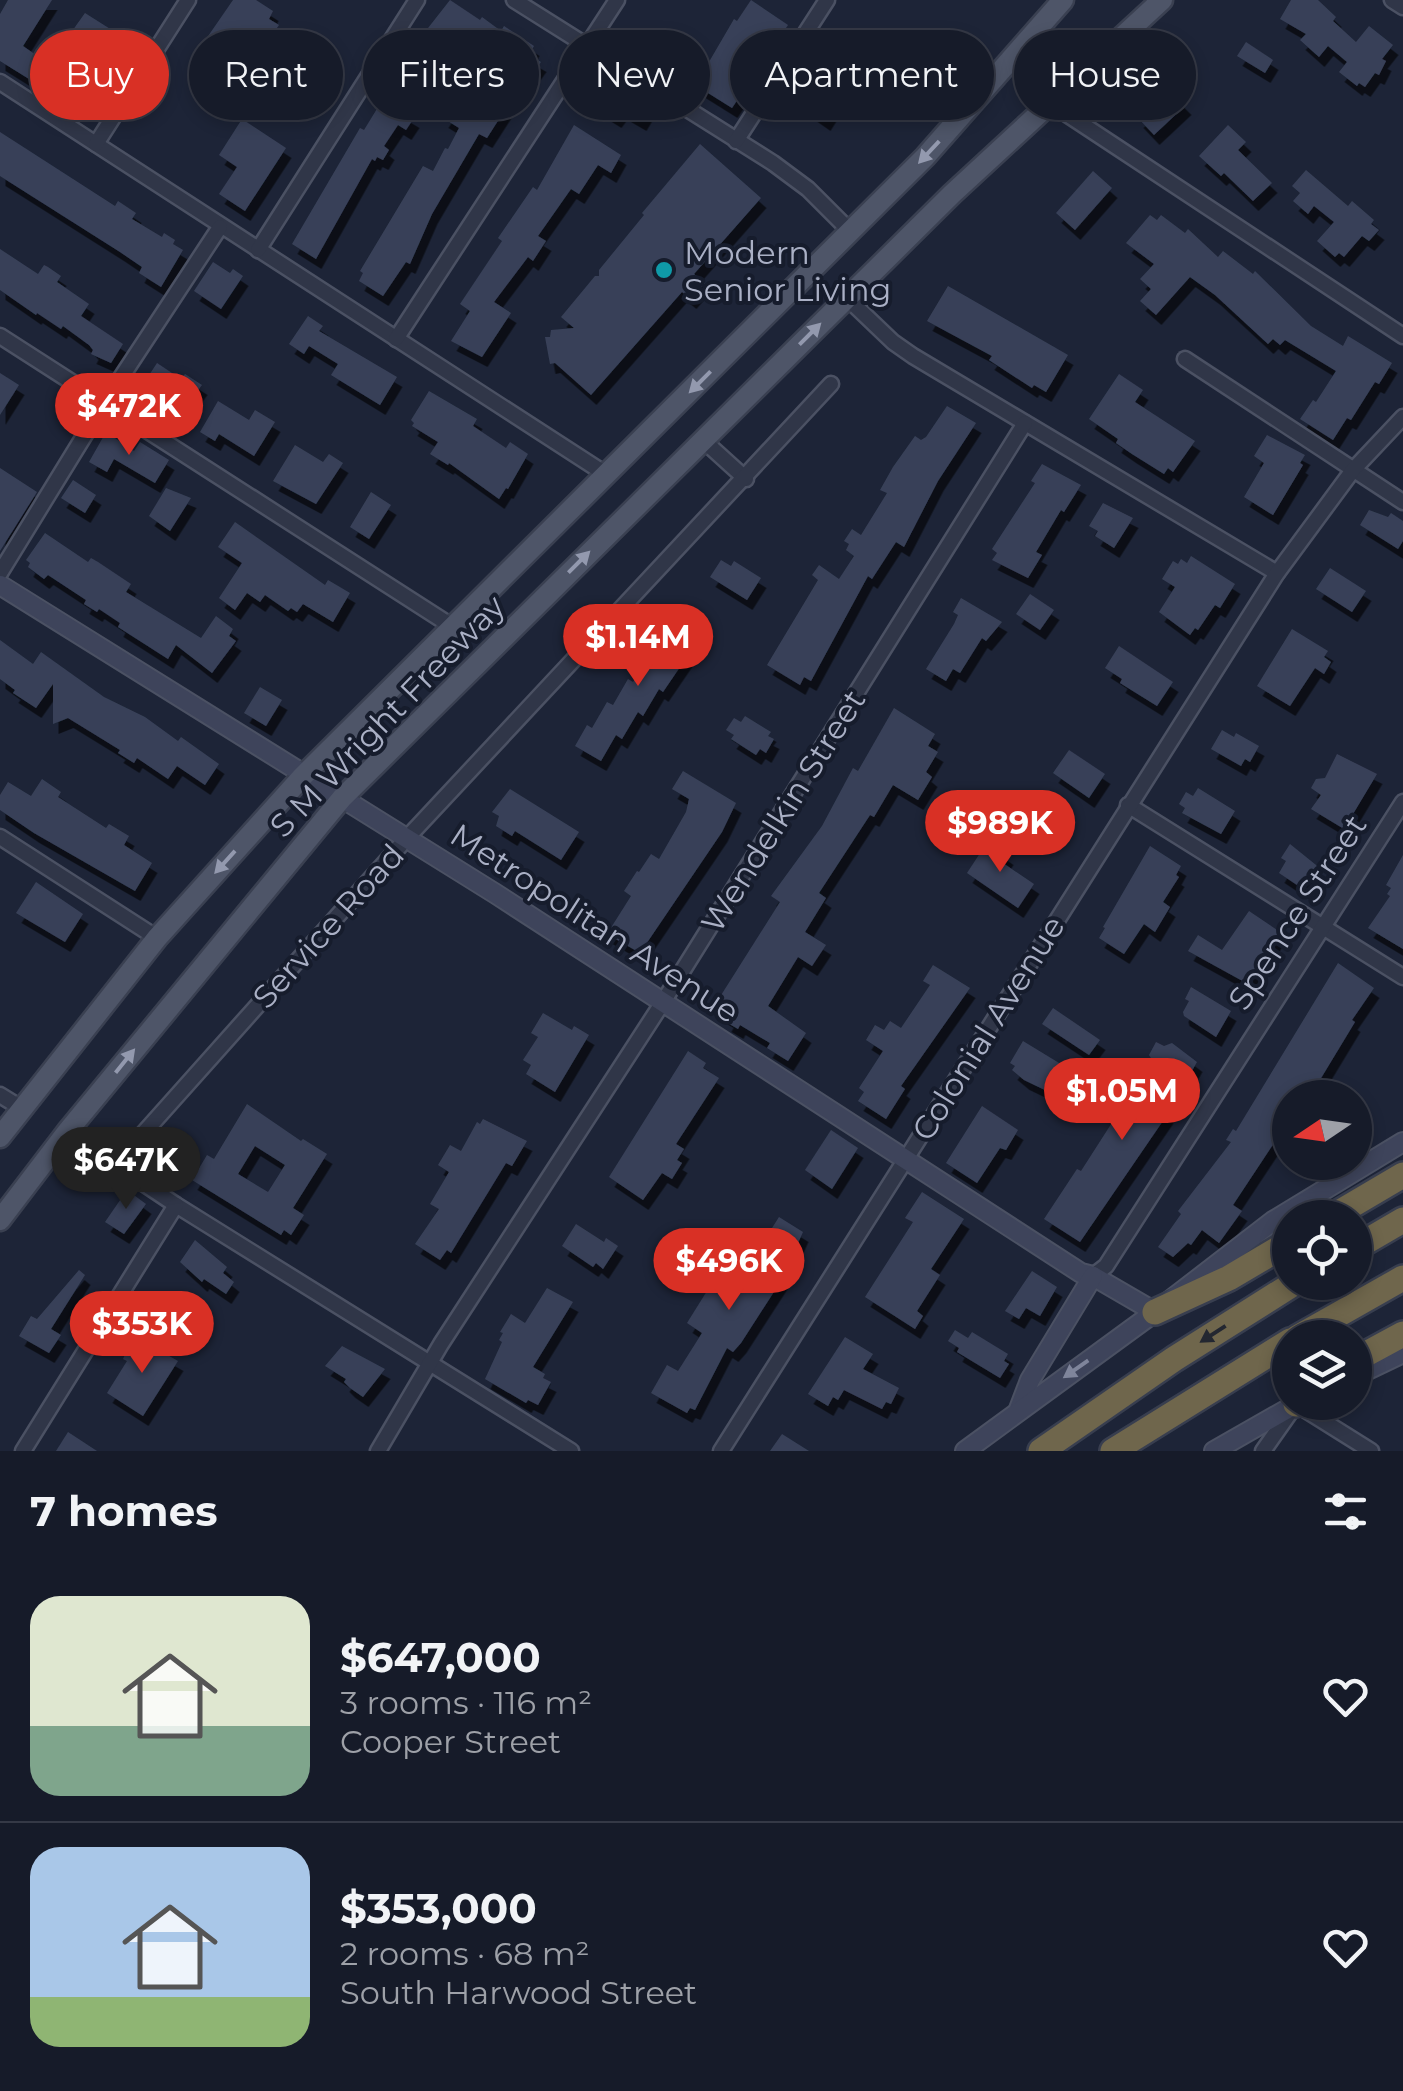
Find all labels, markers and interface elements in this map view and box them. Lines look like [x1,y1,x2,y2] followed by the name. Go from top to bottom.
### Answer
[30,30,169,120] chip: Buy
[189,30,343,120] chip: Rent
[363,30,539,120] chip: Filters
[559,30,710,120] chip: New
[730,30,994,120] chip: Apartment
[1014,30,1196,120] chip: House
[919,139,941,164] one-way arrow
[684,233,892,309] place label: Modern Senior Living
[653,259,675,281] marker: Modern Senior Living
[798,323,822,346] one-way arrow
[689,370,713,394] one-way arrow
[59,373,199,458] pin: $472K
[77,386,181,425] text: $472K
[567,551,591,575] one-way arrow
[261,586,513,845] street label: S M Wright Freeway
[557,604,719,689] pin: $1.14M
[585,617,691,656] text: $1.14M
[693,682,873,940] street label: Wendelkin Street
[930,790,1070,875] pin: $989K
[947,803,1053,842] text: $989K
[1220,807,1374,1017] street label: Spence Street
[443,815,747,1031] street label: Metropolitan Avenue
[244,836,412,1016] street label: Service Road
[215,849,237,874] one-way arrow
[903,908,1073,1148] street label: Colonial Avenue
[114,1048,135,1073] one-way arrow
[1041,1058,1203,1143] pin: $1.05M
[1066,1071,1178,1110] text: $1.05M
[1272,1080,1372,1180] north arrow
[1272,1080,1372,1420] map controls
[56,1127,196,1212] pin: $647K
[73,1140,179,1179] text: $647K
[1272,1200,1372,1300] button: locate
[659,1228,799,1313] pin: $496K
[675,1241,783,1280] text: $496K
[72,1291,212,1376] pin: $353K
[92,1304,192,1343] text: $353K
[1272,1320,1372,1420] button: layers
[1200,1325,1227,1343] one-way arrow
[1063,1359,1089,1378] one-way arrow
[1318,1484,1373,1539] icon: filters
[30,1485,218,1537] text: 7 homes
[340,1631,541,1683] text: $647,000
[110,1636,230,1756] icon: home
[1318,1669,1373,1724] icon: heart
[340,1683,592,1722] text: 3 rooms · 116 m²
[340,1722,561,1761] text: Cooper Street
[340,1882,537,1934] text: $353,000
[110,1887,230,2007] icon: home
[1318,1920,1373,1975] icon: heart
[340,1934,590,1973] text: 2 rooms · 68 m²
[340,1973,697,2012] text: South Harwood Street

